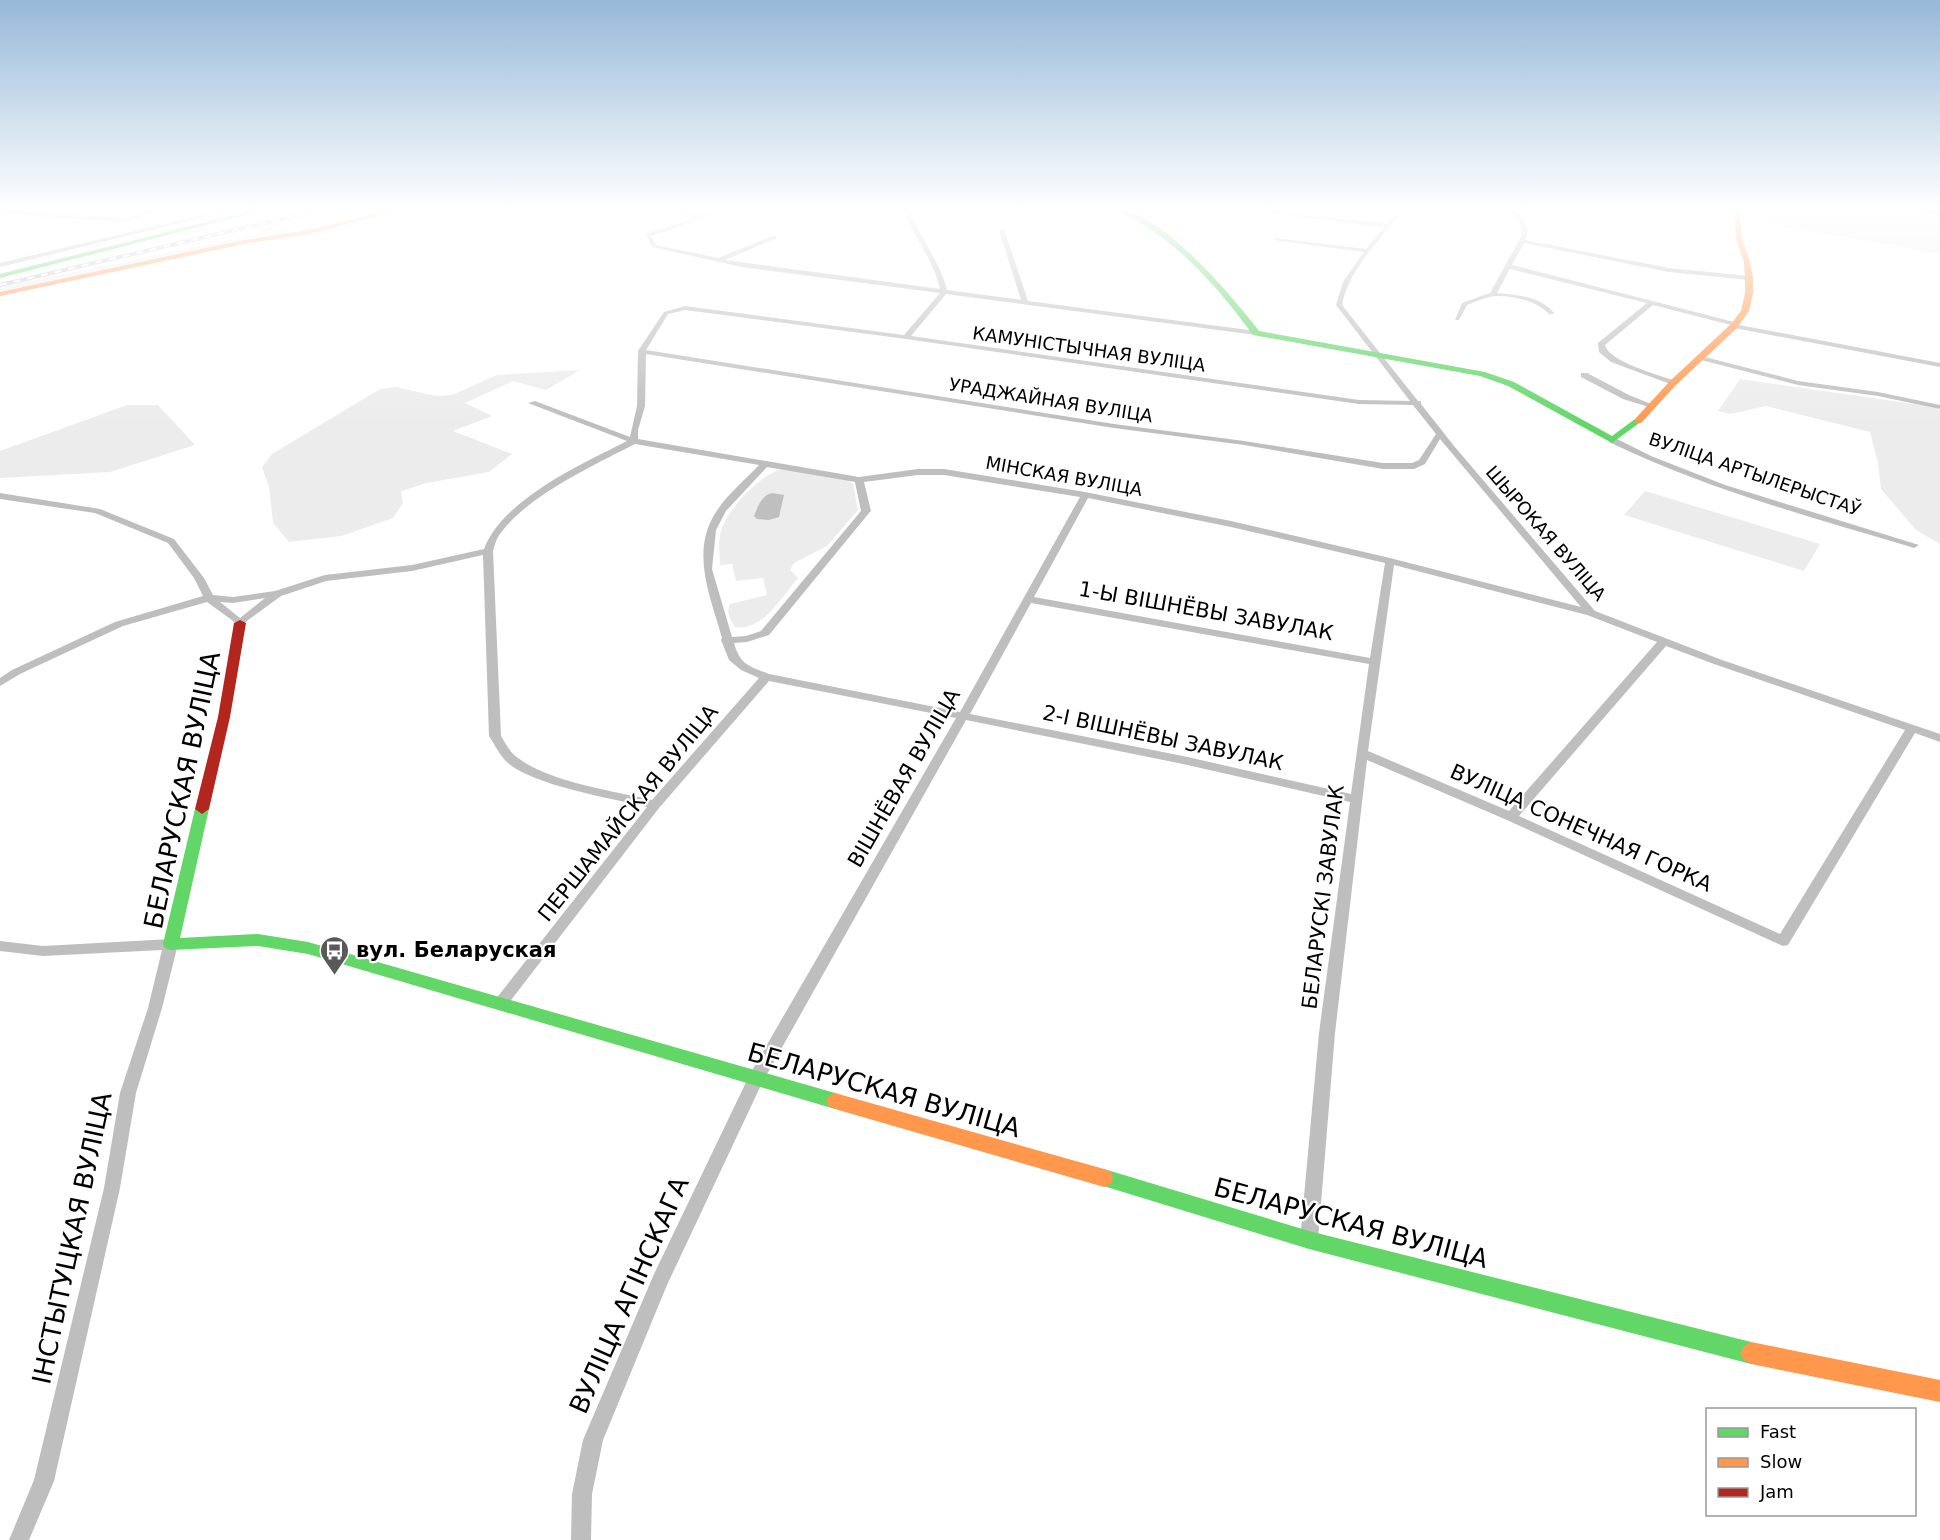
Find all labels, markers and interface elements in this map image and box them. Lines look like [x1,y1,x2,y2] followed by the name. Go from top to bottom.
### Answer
[971,322,1207,376] street label: КАМУНІСТЫЧНАЯ ВУЛІЦА
[948,374,1155,427] street label: УРАДЖАЙНАЯ ВУЛІЦА
[1646,428,1864,520] street label: ВУЛІЦА АРТЫЛЕРЫСТАЎ
[984,452,1145,500] street label: МІНСКАЯ ВУЛІЦА
[1482,461,1611,605] street label: ШЫРОКАЯ ВУЛІЦА
[1077,576,1335,645] street label: 1-Ы ВІШНЁВЫ ЗАВУЛАК
[138,648,226,931] street label: БЕЛАРУСКАЯ ВУЛІЦА
[842,683,965,871] street label: ВІШНЁВАЯ ВУЛІЦА
[532,699,723,926] street label: ПЕРШАМАЙСКАЯ ВУЛІЦА
[1040,700,1286,775] street label: 2-І ВІШНЁВЫ ЗАВУЛАК
[1446,759,1716,897] street label: ВУЛІЦА СОНЕЧНАЯ ГОРКА
[1297,783,1349,1011] street label: БЕЛАРУСКІ ЗАВУЛАК
[319,934,351,976] bus stop icon: вул. Беларуская
[356,938,557,962] place label: вул. Беларуская
[744,1037,1024,1143] street label: БЕЛАРУСКАЯ ВУЛІЦА
[26,1089,118,1387] street label: ІНСТЫТУЦКАЯ ВУЛІЦА
[563,1172,695,1418] street label: ВУЛІЦА АГІНСКАГА
[1211,1172,1492,1274] street label: БЕЛАРУСКАЯ ВУЛІЦА
[1706,1408,1916,1516] legend
[1760,1421,1796,1442] text: Fast
[1760,1451,1802,1472] text: Slow
[1759,1481,1794,1502] text: Jam

